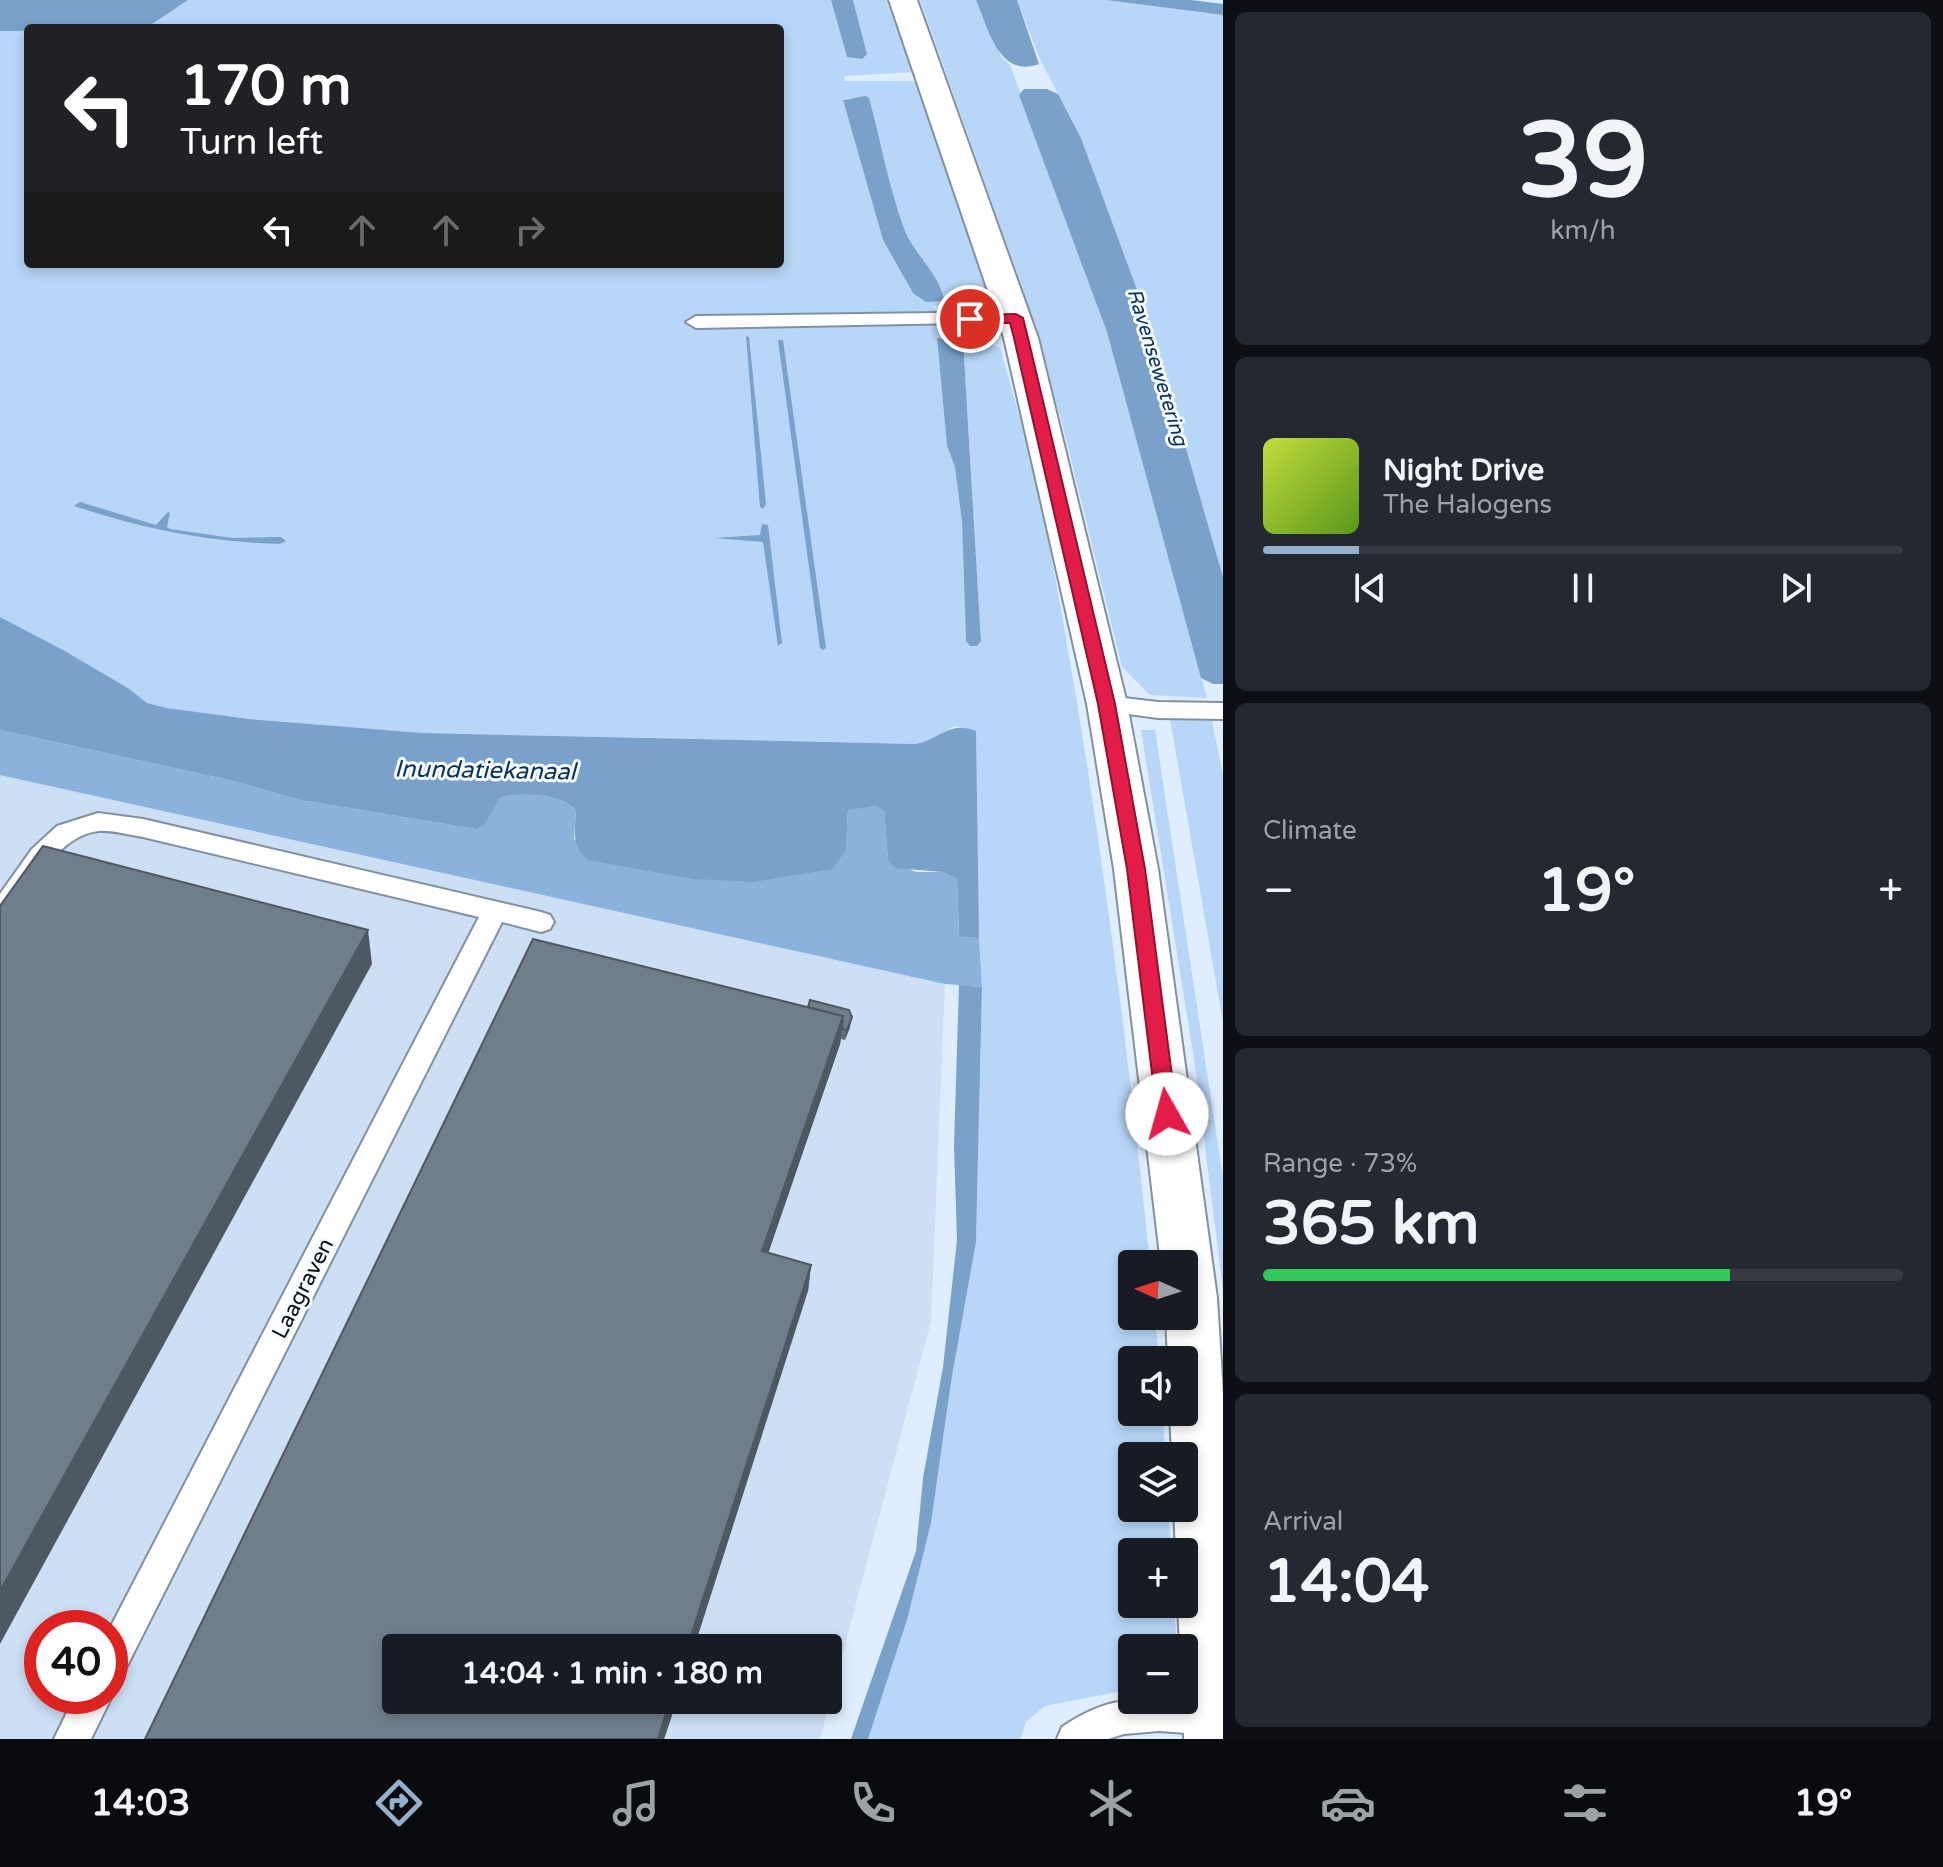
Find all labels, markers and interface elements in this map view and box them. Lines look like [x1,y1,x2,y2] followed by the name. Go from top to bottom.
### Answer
[180,53,351,120] text: 170 m
[48,56,152,160] icon: left
[1518,100,1648,225] text: 39
[180,121,323,164] text: Turn left
[256,208,300,252] icon: left
[340,208,384,252] icon: ahead
[424,208,468,252] icon: ahead
[508,208,552,252] icon: right
[1550,215,1616,246] text: km/h
[936,285,1004,353] pin
[1122,286,1193,450] water label: Ravensewetering
[948,297,992,341] icon: arrive
[1383,452,1544,489] text: Night Drive
[1383,489,1552,520] text: The Halogens
[1348,566,1392,610] icon: previous
[1561,566,1605,610] icon: pause
[1774,566,1818,610] icon: next
[394,754,579,787] water label: Inundatiekanaal
[1263,815,1357,846] text: Climate
[1537,855,1635,927] text: 19°
[1263,865,1294,918] text: −
[1878,865,1903,918] text: +
[1125,1072,1209,1156] position arrow
[1263,1148,1417,1179] text: Range · 73%
[1263,1188,1479,1260] text: 365 km
[267,1234,339,1343] street label: Laagraven
[1118,1250,1198,1330] north arrow
[1118,1250,1198,1714] map controls
[1118,1346,1198,1426] button: sound
[1118,1442,1198,1522] button: layers
[1263,1506,1343,1537] text: Arrival
[1118,1538,1198,1618] button: +
[1263,1546,1429,1618] text: 14:04
[24,1610,128,1714] speed limit sign: 40
[1118,1634,1198,1714] button: −
[461,1655,763,1692] text: 14:04 · 1 min · 180 m
[371,1775,427,1831] icon: directions
[608,1775,664,1831] icon: music
[845,1775,901,1831] icon: phone
[1083,1775,1139,1831] icon: climate
[1320,1775,1376,1831] icon: car
[1557,1775,1613,1831] icon: filters
[91,1782,190,1825] text: 14:03
[1794,1782,1852,1825] text: 19°

